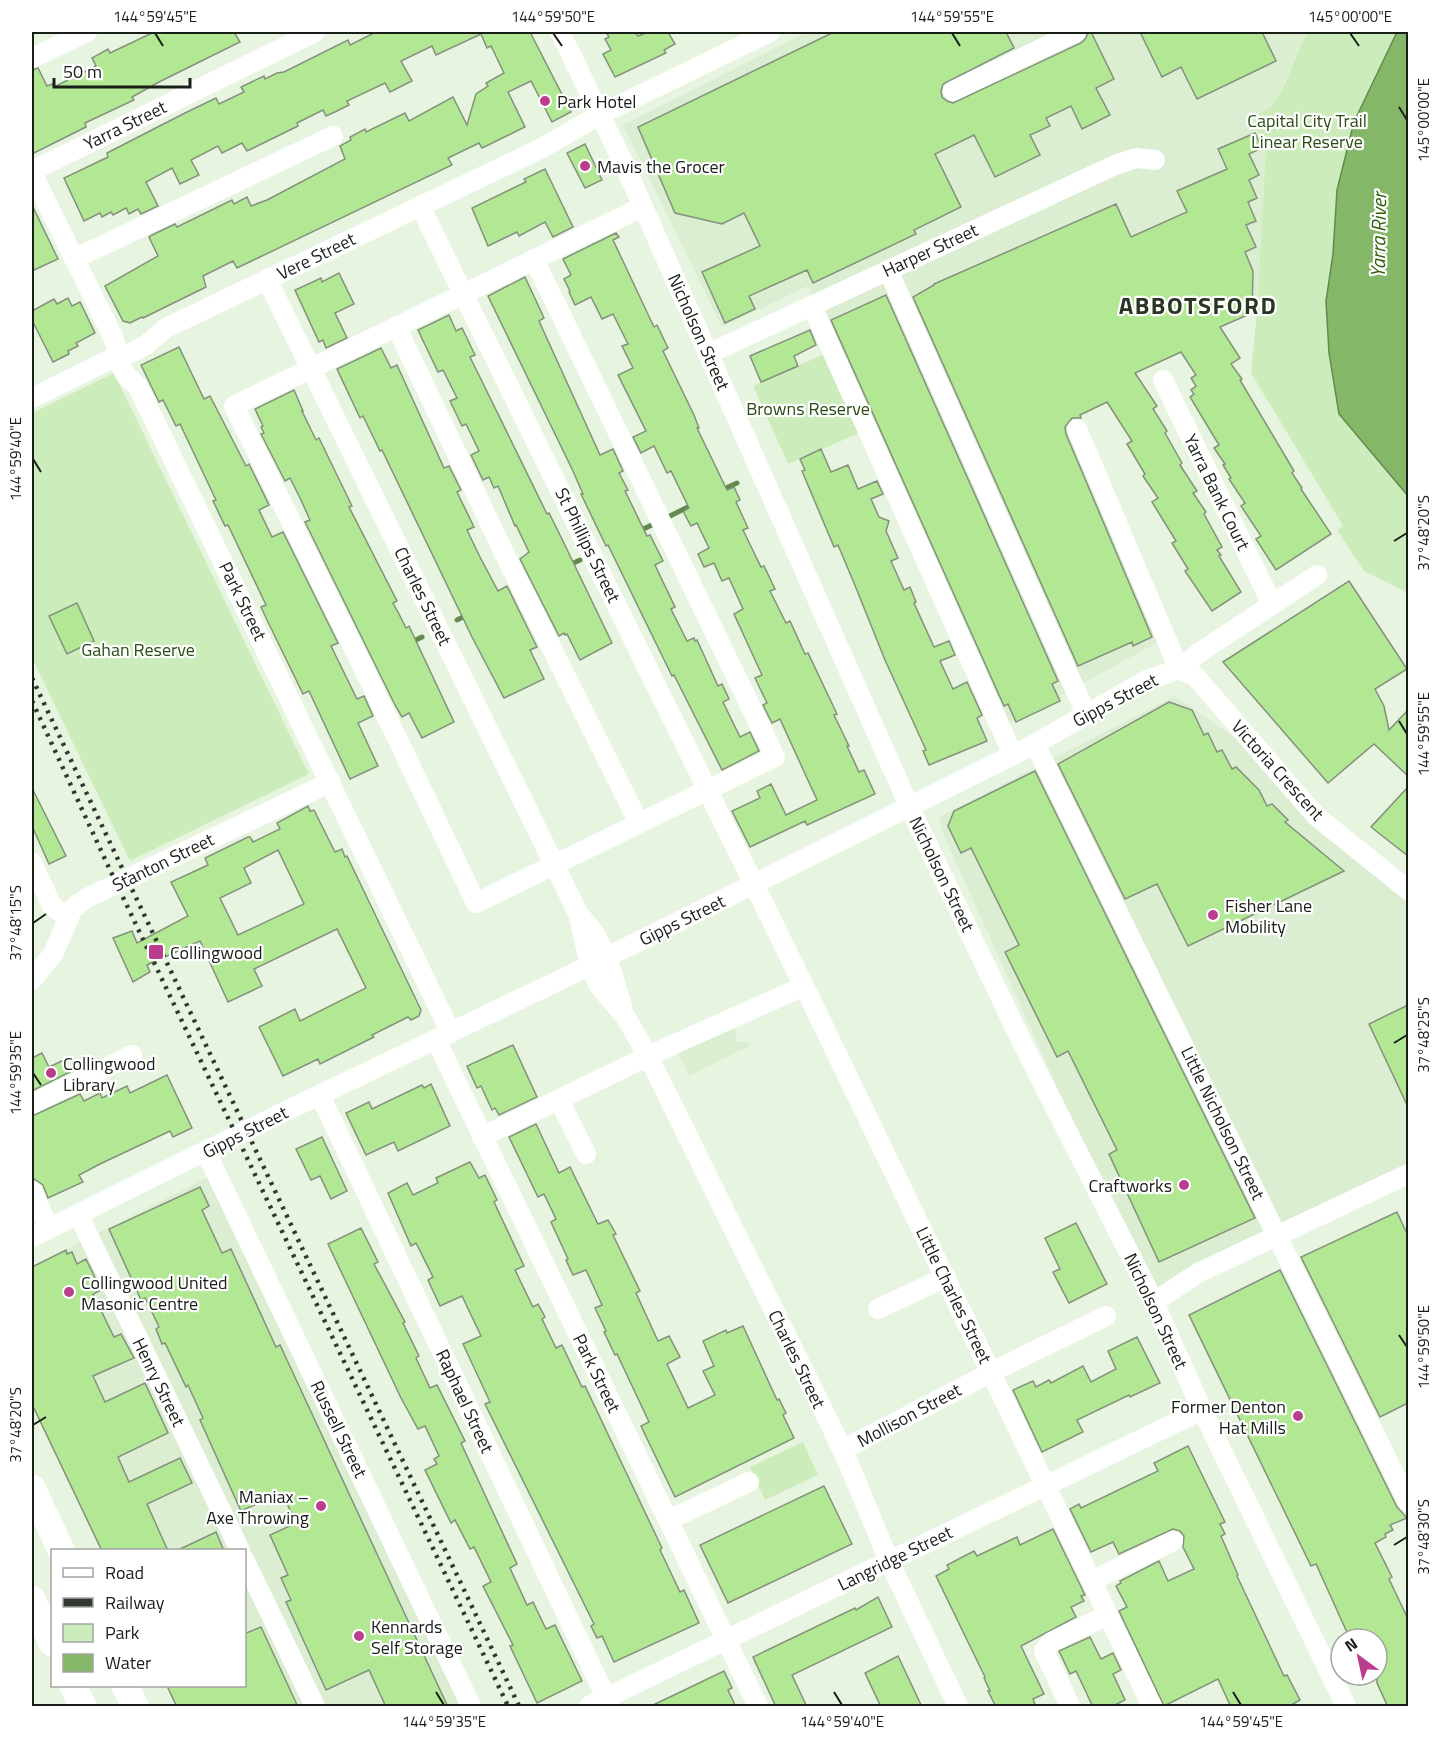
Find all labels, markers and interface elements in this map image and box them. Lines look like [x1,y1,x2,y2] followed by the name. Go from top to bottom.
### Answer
[113,5,197,28] text: 144°59'45"E
[511,5,595,28] text: 144°59'50"E
[910,5,994,28] text: 144°59'55"E
[1308,5,1392,28] text: 145°00'00"E
[54,51,190,89] scale bar
[63,58,102,85] text: 50 m
[1412,78,1435,162] text: 145°00'00"E
[557,88,636,115] place label: Park Hotel
[79,93,172,157] street label: Yarra Street
[538,94,552,108] marker: Park Hotel
[1247,107,1367,155] park label: Capital City Trail Linear Reserve
[597,153,725,180] place label: Mavis the Grocer
[578,159,592,173] marker: Mavis the Grocer
[1362,190,1394,278] water label: Yarra River
[878,216,983,284] street label: Harper Street
[272,225,360,287] street label: Vere Street
[661,269,737,395] street label: Nicholson Street
[1119,287,1277,323] district label: ABBOTSFORD
[746,395,870,422] park label: Browns Reserve
[4,417,27,501] text: 144°59'40"E
[1177,429,1257,555] street label: Yarra Bank Court
[549,483,628,608] street label: St Phillips Street
[1412,495,1435,571] text: 37°48'20"S
[387,542,459,650] street label: Charles Street
[212,557,274,646] street label: Park Street
[81,636,195,663] park label: Gahan Reserve
[1068,666,1163,734] street label: Gipps Street
[1412,692,1435,776] text: 144°59'55"E
[1225,714,1331,827] street label: Victoria Crescent
[902,812,982,937] street label: Nicholson Street
[107,825,219,898] street label: Stanton Street
[4,885,27,961] text: 37°48'15"S
[634,887,730,952] street label: Gipps Street
[1225,892,1312,940] place label: Fisher Lane Mobility
[1206,908,1220,922] marker: Fisher Lane Mobility
[170,939,262,966] place label: Collingwood
[147,943,165,961] marker: Collingwood
[1412,997,1435,1073] text: 37°48'25"S
[4,1031,27,1115] text: 144°59'35"E
[1174,1042,1272,1205] street label: Little Nicholson Street
[63,1050,155,1098] place label: Collingwood Library
[44,1066,58,1080] marker: Collingwood Library
[198,1099,293,1165] street label: Gipps Street
[1088,1172,1172,1199] place label: Craftworks
[1177,1178,1191,1192] marker: Craftworks
[909,1222,999,1369] street label: Little Charles Street
[1117,1249,1195,1374] street label: Nicholson Street
[81,1269,228,1317] place label: Collingwood United Masonic Centre
[62,1285,76,1299] marker: Collingwood United Masonic Centre
[761,1305,833,1413] street label: Charles Street
[1412,1305,1435,1389] text: 144°59'50"E
[566,1329,628,1418] street label: Park Street
[126,1333,192,1432] street label: Henry Street
[429,1345,501,1458] street label: Raphael Street
[304,1376,374,1483] street label: Russell Street
[852,1376,967,1454] street label: Mollison Street
[4,1387,27,1463] text: 37°48'20"S
[1171,1393,1286,1441] place label: Former Denton Hat Mills
[1291,1409,1305,1423] marker: Former Denton Hat Mills
[206,1483,309,1531] place label: Maniax – Axe Throwing
[314,1499,328,1513] marker: Maniax – Axe Throwing
[1412,1499,1435,1575] text: 37°48'30"S
[833,1518,958,1598] street label: Langridge Street
[51,1549,246,1687] legend
[105,1559,144,1586] text: Road
[105,1589,165,1616] text: Railway
[371,1613,463,1661] place label: Kennards Self Storage
[105,1619,140,1646] text: Park
[1329,1627,1389,1687] north arrow
[352,1629,366,1643] marker: Kennards Self Storage
[1340,1631,1362,1658] text: N
[105,1649,151,1676] text: Water
[402,1710,486,1733] text: 144°59'35"E
[800,1710,884,1733] text: 144°59'40"E
[1199,1710,1283,1733] text: 144°59'45"E

